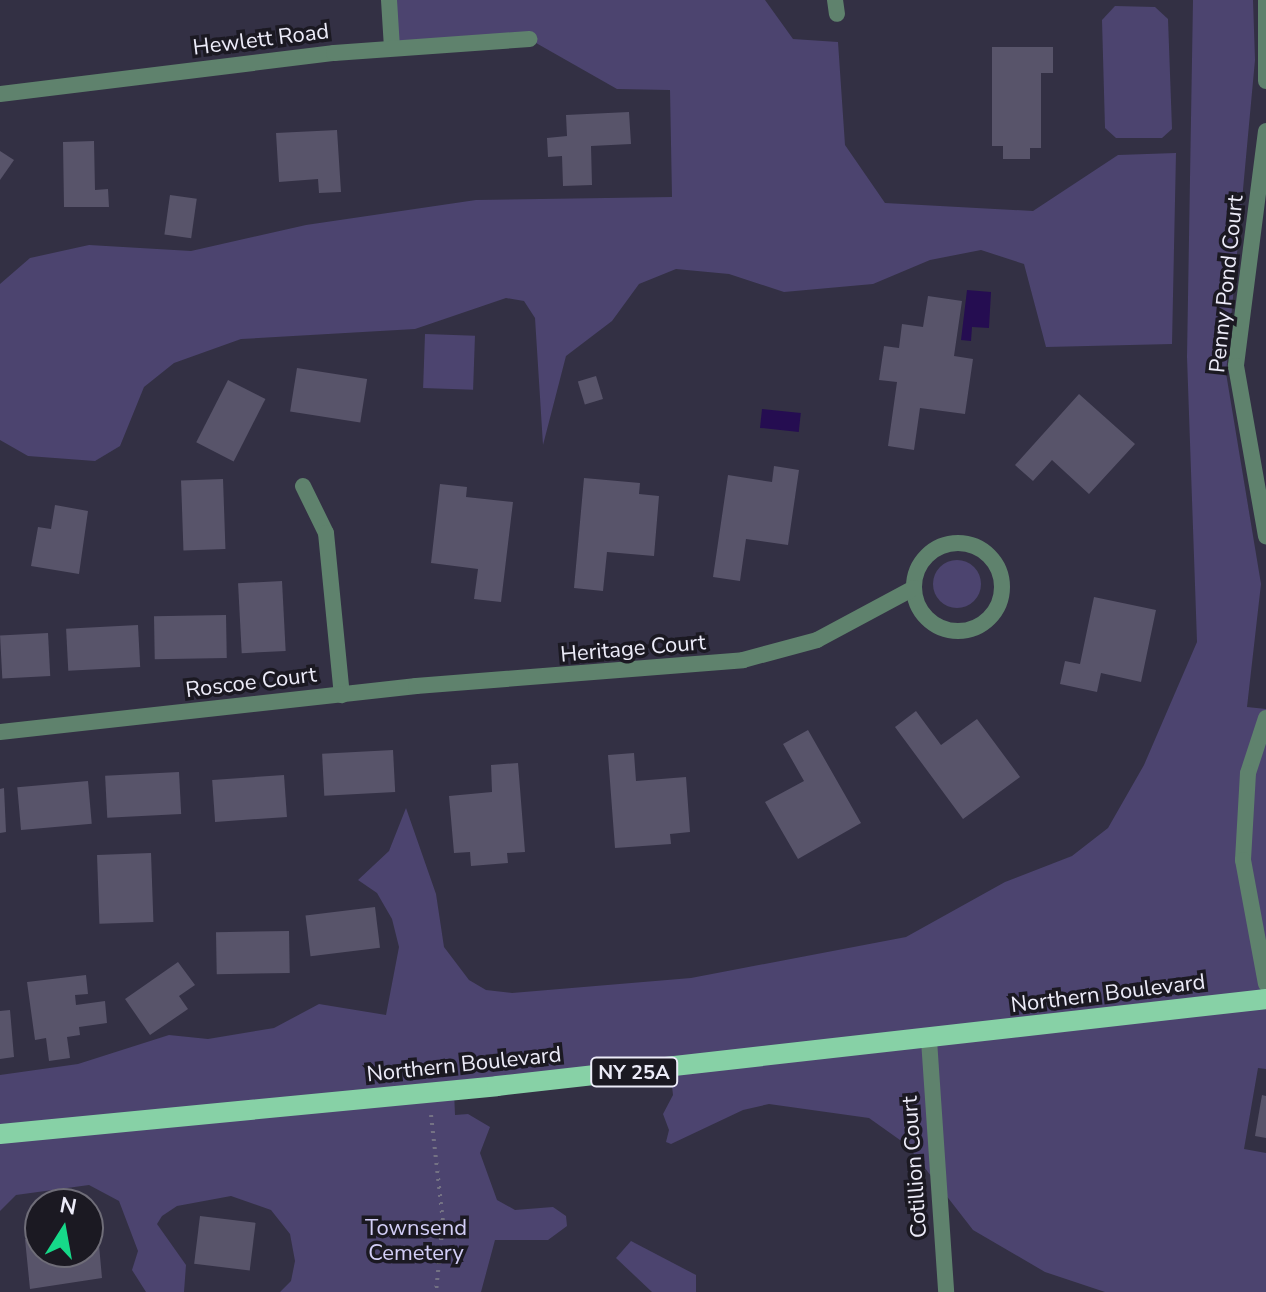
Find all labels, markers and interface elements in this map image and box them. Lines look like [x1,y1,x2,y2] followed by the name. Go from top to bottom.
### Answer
[191,19,331,61] street label: Hewlett Road
[1205,194,1249,374] street label: Penny Pond Court
[559,629,707,669] street label: Heritage Court
[184,662,318,704] street label: Roscoe Court
[1009,969,1207,1019] street label: Northern Boulevard
[365,1042,563,1088] street label: Northern Boulevard
[590,1056,678,1088] road number: NY 25A
[897,1095,933,1239] street label: Cotillion Court
[24,1188,104,1268] north arrow
[57,1190,79,1223] text: N
[365,1215,467,1266] park label: Townsend Cemetery

